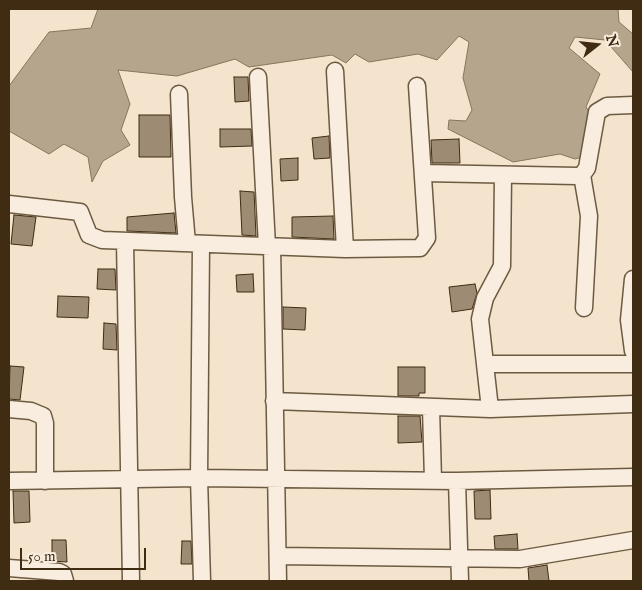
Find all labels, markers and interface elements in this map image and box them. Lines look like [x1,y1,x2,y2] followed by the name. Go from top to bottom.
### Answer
[572,20,622,70] north arrow
[601,33,622,49] text: N
[22,538,149,570] scale bar
[28,547,56,566] text: 50 m

